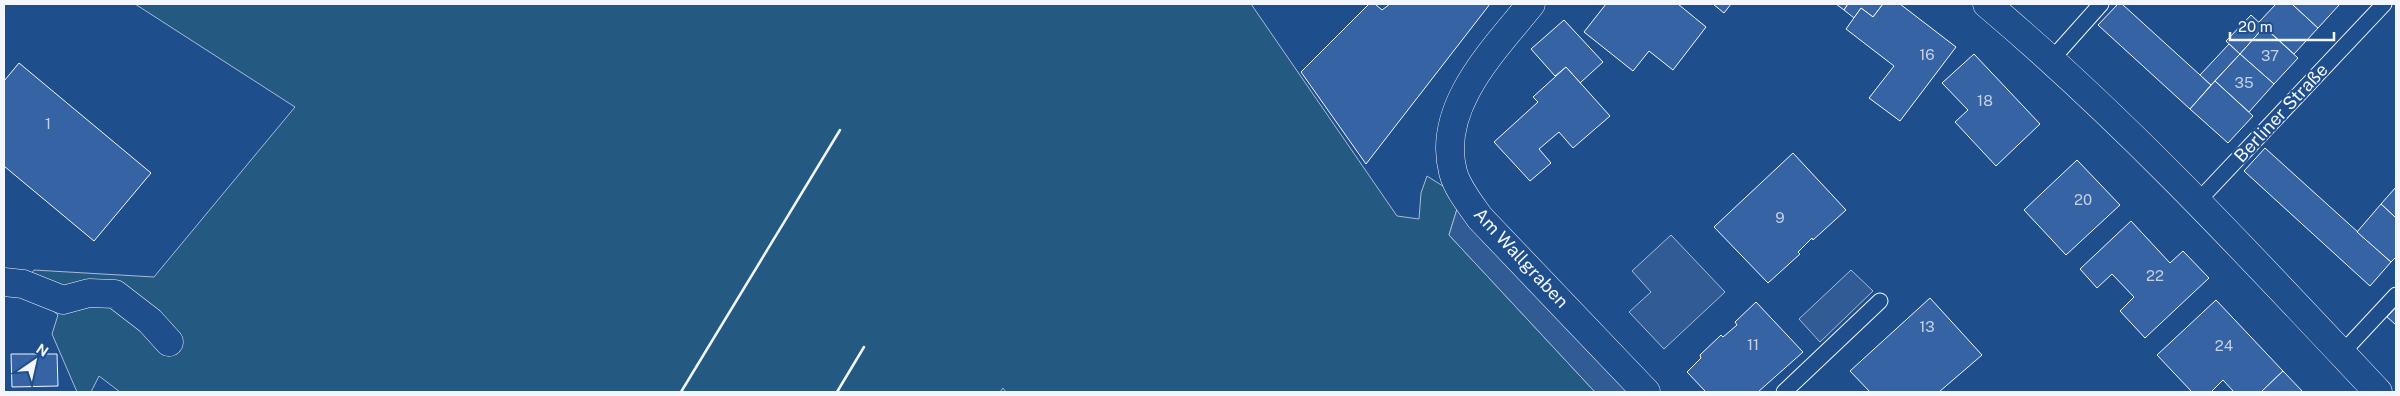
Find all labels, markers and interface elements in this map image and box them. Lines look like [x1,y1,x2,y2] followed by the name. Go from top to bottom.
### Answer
[2230,10,2334,42] scale bar
[2238,18,2273,35] text: 20 m
[1919,46,1935,63] house number: 16
[2261,47,2279,64] house number: 37
[2229,59,2332,166] street label: Berliner Straße
[2234,74,2254,91] house number: 35
[1977,92,1993,109] house number: 18
[45,115,51,132] house number: 1
[2074,191,2092,208] house number: 20
[1470,203,1573,312] street label: Am Wallgraben
[1775,209,1785,226] house number: 9
[2146,267,2164,284] house number: 22
[1919,318,1935,335] house number: 13
[10,336,60,386] north arrow
[1747,336,1759,353] house number: 11
[2215,337,2233,354] house number: 24
[33,341,51,360] text: N

